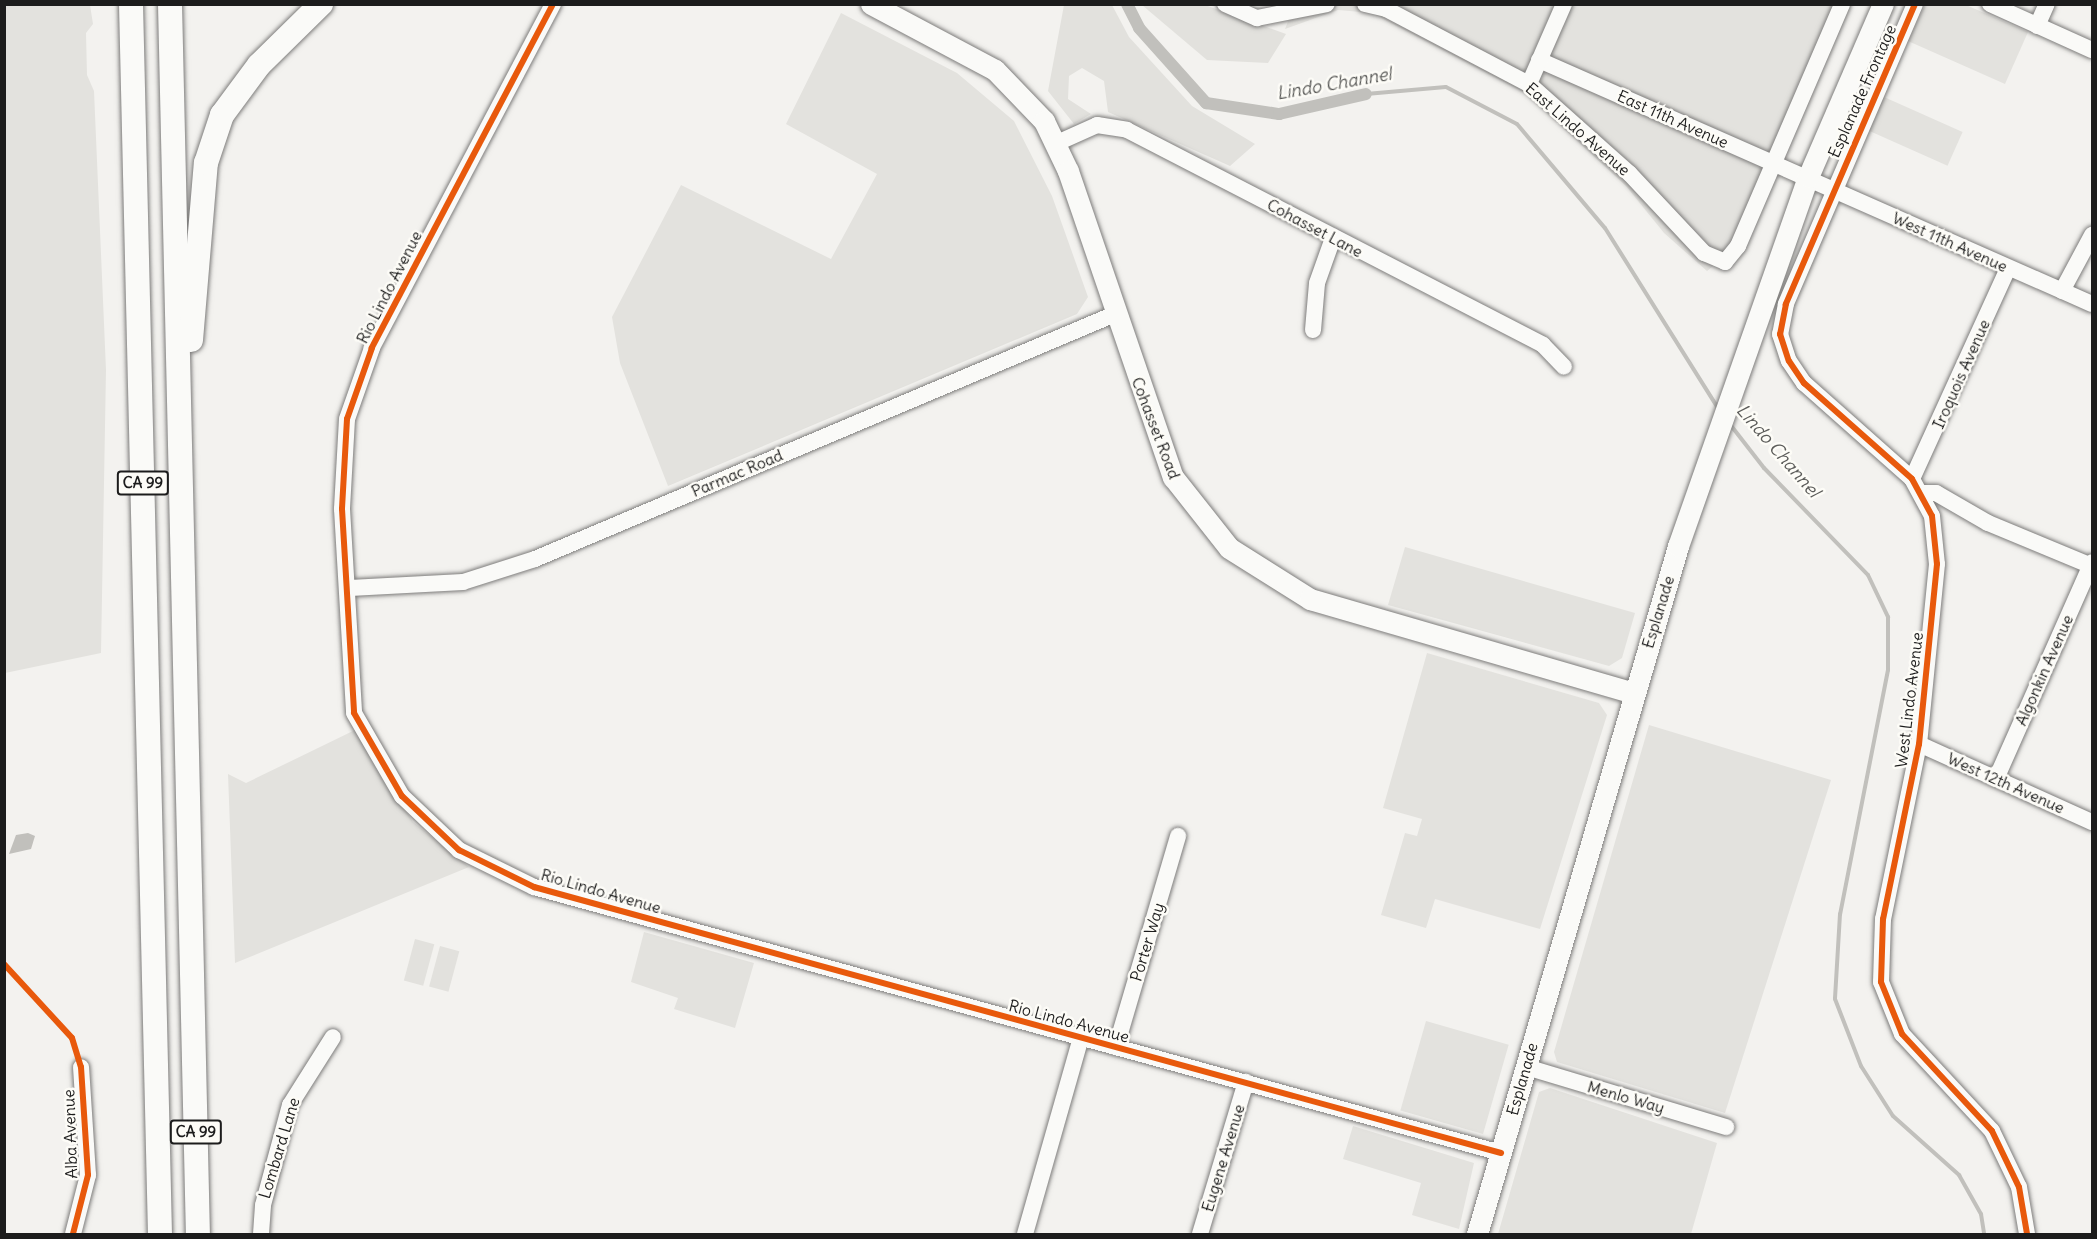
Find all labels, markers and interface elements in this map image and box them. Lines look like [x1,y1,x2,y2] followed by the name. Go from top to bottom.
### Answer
[1824,22,1900,160] street label: Esplanade Frontage
[1275,63,1393,105] water label: Lindo Channel
[1522,78,1634,180] street label: East Lindo Avenue
[1614,86,1732,152] street label: East 11th Avenue
[1264,195,1366,261] street label: Cohasset Lane
[1890,208,2010,276] street label: West 11th Avenue
[352,227,426,347] street label: Rio Lindo Avenue
[1928,316,1994,432] street label: Iroquois Avenue
[1128,374,1184,482] street label: Cohasset Road
[1732,400,1824,502] water label: Lindo Channel
[688,445,786,501] street label: Parmac Road
[116,471,170,495] road number: CA 99
[1638,573,1678,651] street label: Esplanade
[2011,612,2077,728] street label: Algonkin Avenue
[1891,631,1927,769] street label: West Lindo Avenue
[1944,749,2068,817] street label: West 12th Avenue
[539,865,663,917] street label: Rio Lindo Avenue
[1126,900,1168,984] street label: Porter Way
[1007,996,1131,1046] street label: Rio Lindo Avenue
[1502,1040,1542,1118] street label: Esplanade
[1585,1077,1667,1117] street label: Menlo Way
[59,1089,81,1179] street label: Alba Avenue
[255,1095,303,1201] street label: Lombard Lane
[1198,1102,1248,1214] street label: Eugene Avenue
[169,1120,223,1144] road number: CA 99

